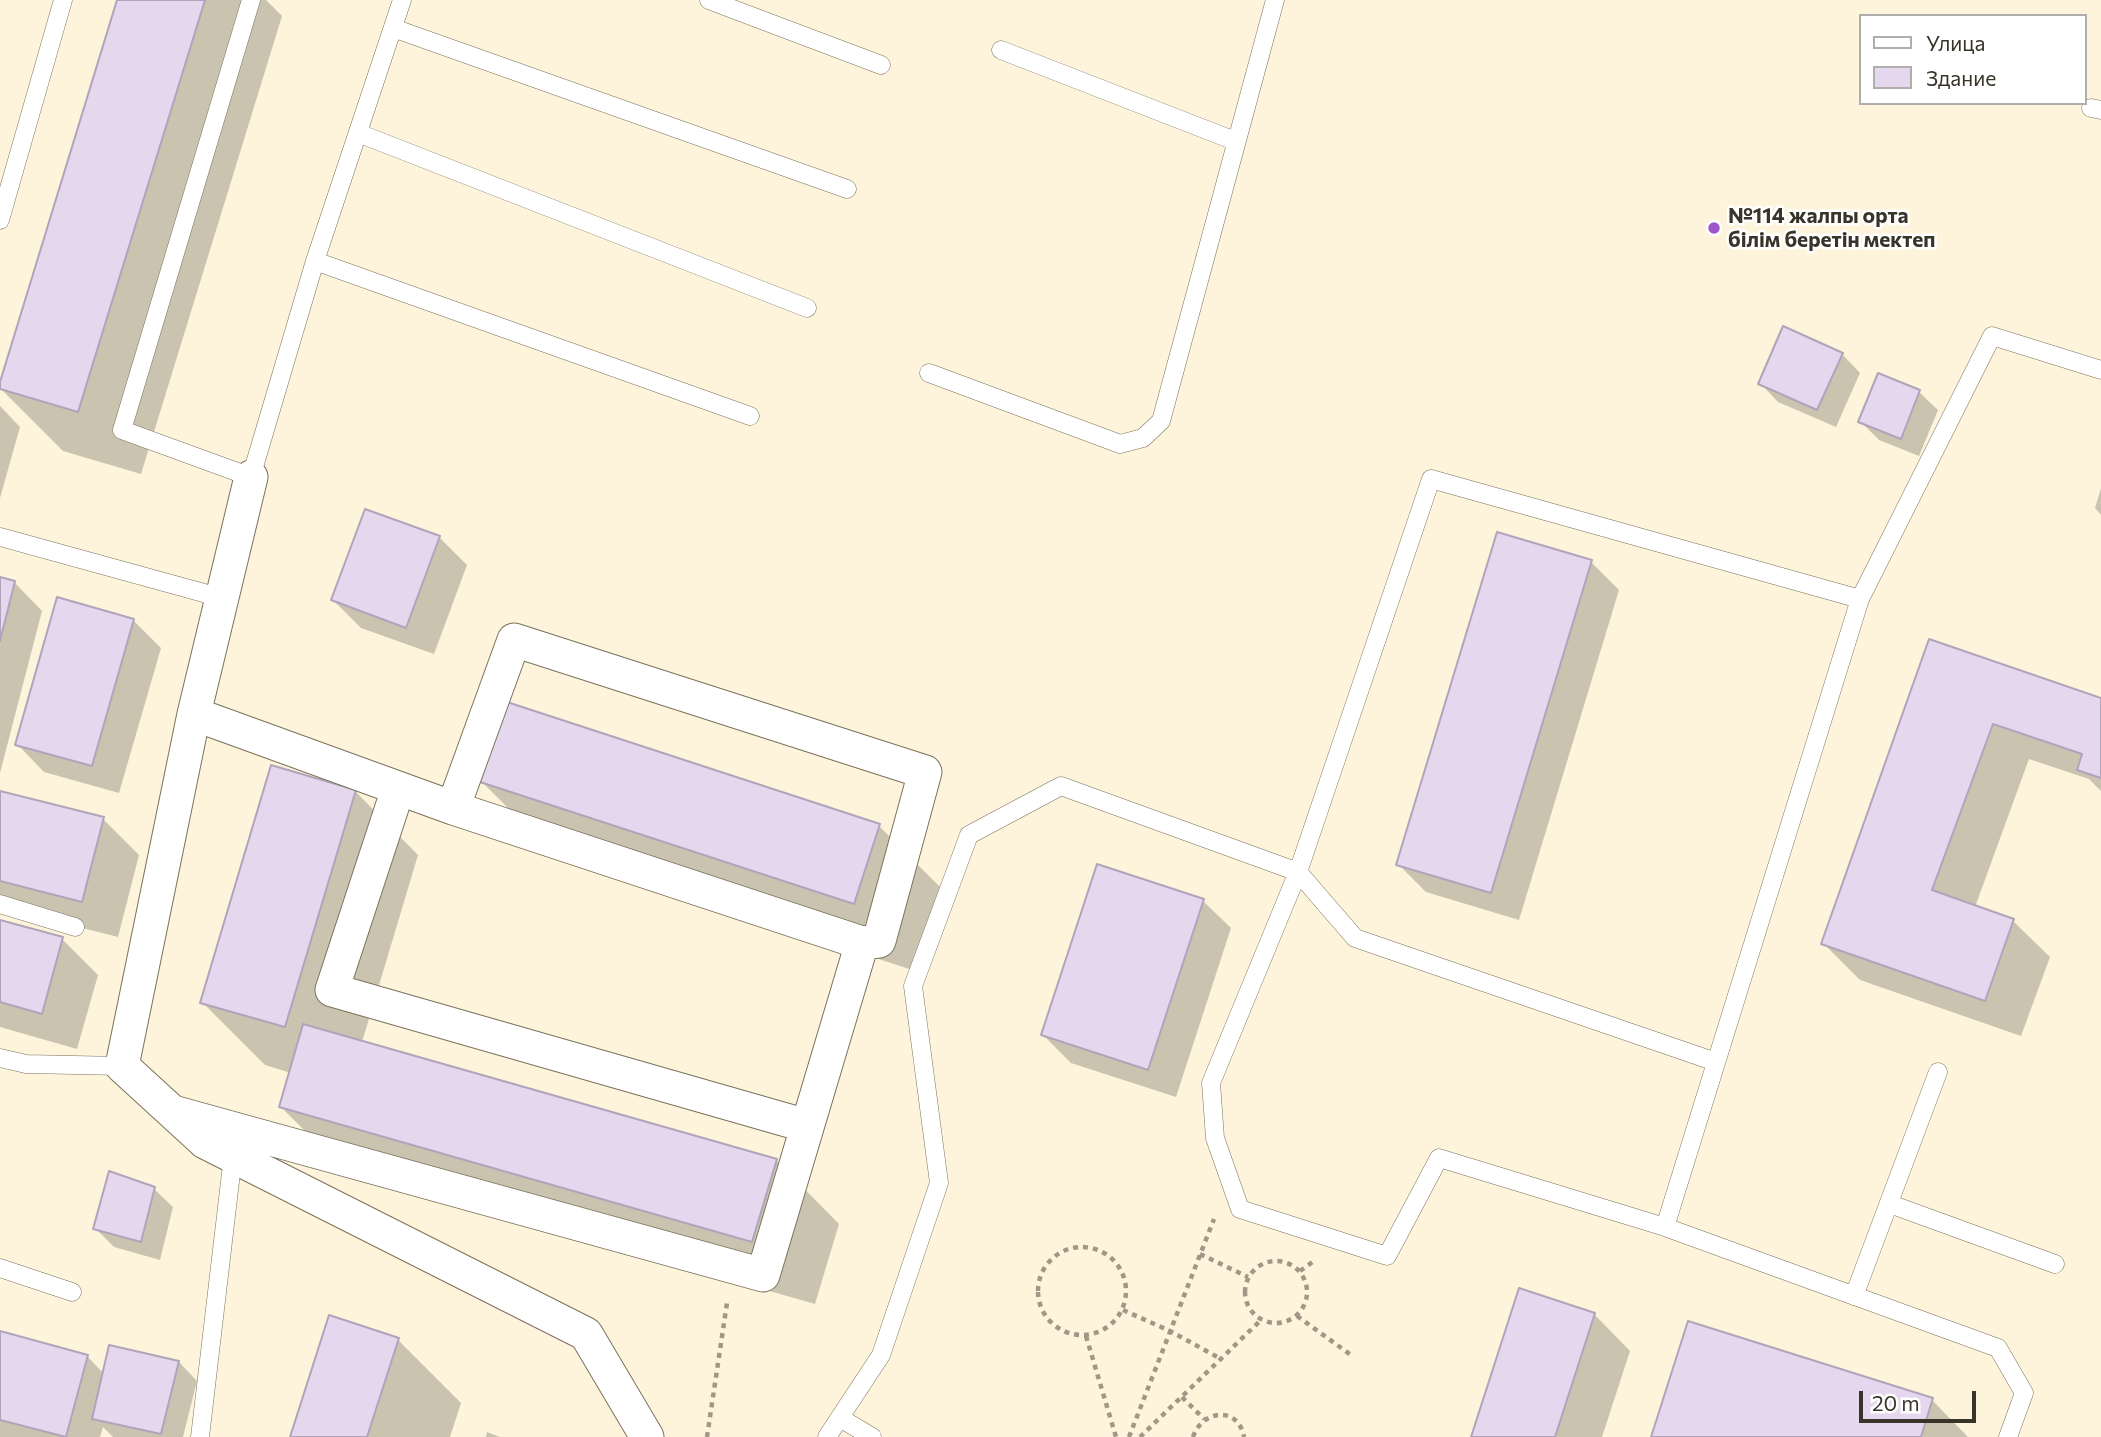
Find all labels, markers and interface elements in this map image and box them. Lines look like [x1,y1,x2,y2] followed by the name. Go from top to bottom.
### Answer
[1860,14,2087,105] legend
[1926,30,1985,55] text: Улица
[1926,65,1996,90] text: Здание
[1728,203,1935,253] place label: №114 жалпы орта білім беретін мектеп
[1706,220,1722,236] marker: №114 жалпы орта білім беретін мектеп
[1863,1378,1980,1422] scale bar
[1872,1390,1920,1415] text: 20 m

